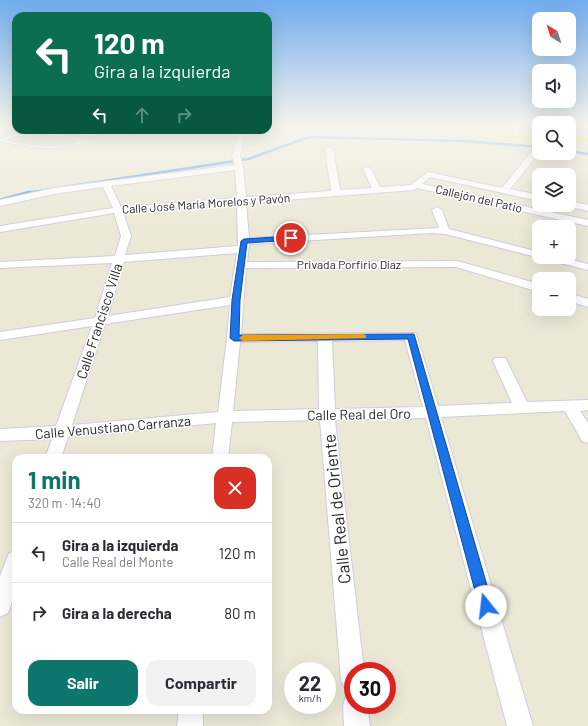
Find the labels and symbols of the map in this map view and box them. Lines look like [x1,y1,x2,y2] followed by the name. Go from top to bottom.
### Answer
[532,12,576,56] north arrow
[434,181,524,215] street label: Callejón del Patio
[121,190,291,216] street label: Calle José María Morelos y Pavón
[274,221,308,255] pin
[297,257,401,271] street label: Privada Porfirio Díaz
[72,261,126,381] street label: Calle Francisco Villa
[307,405,411,423] street label: Calle Real del Oro
[34,412,192,442] street label: Calle Venustiano Carranza
[318,433,354,585] street label: Calle Real de Oriente
[465,585,507,627] position arrow
[344,662,396,714] speed limit sign: 30

